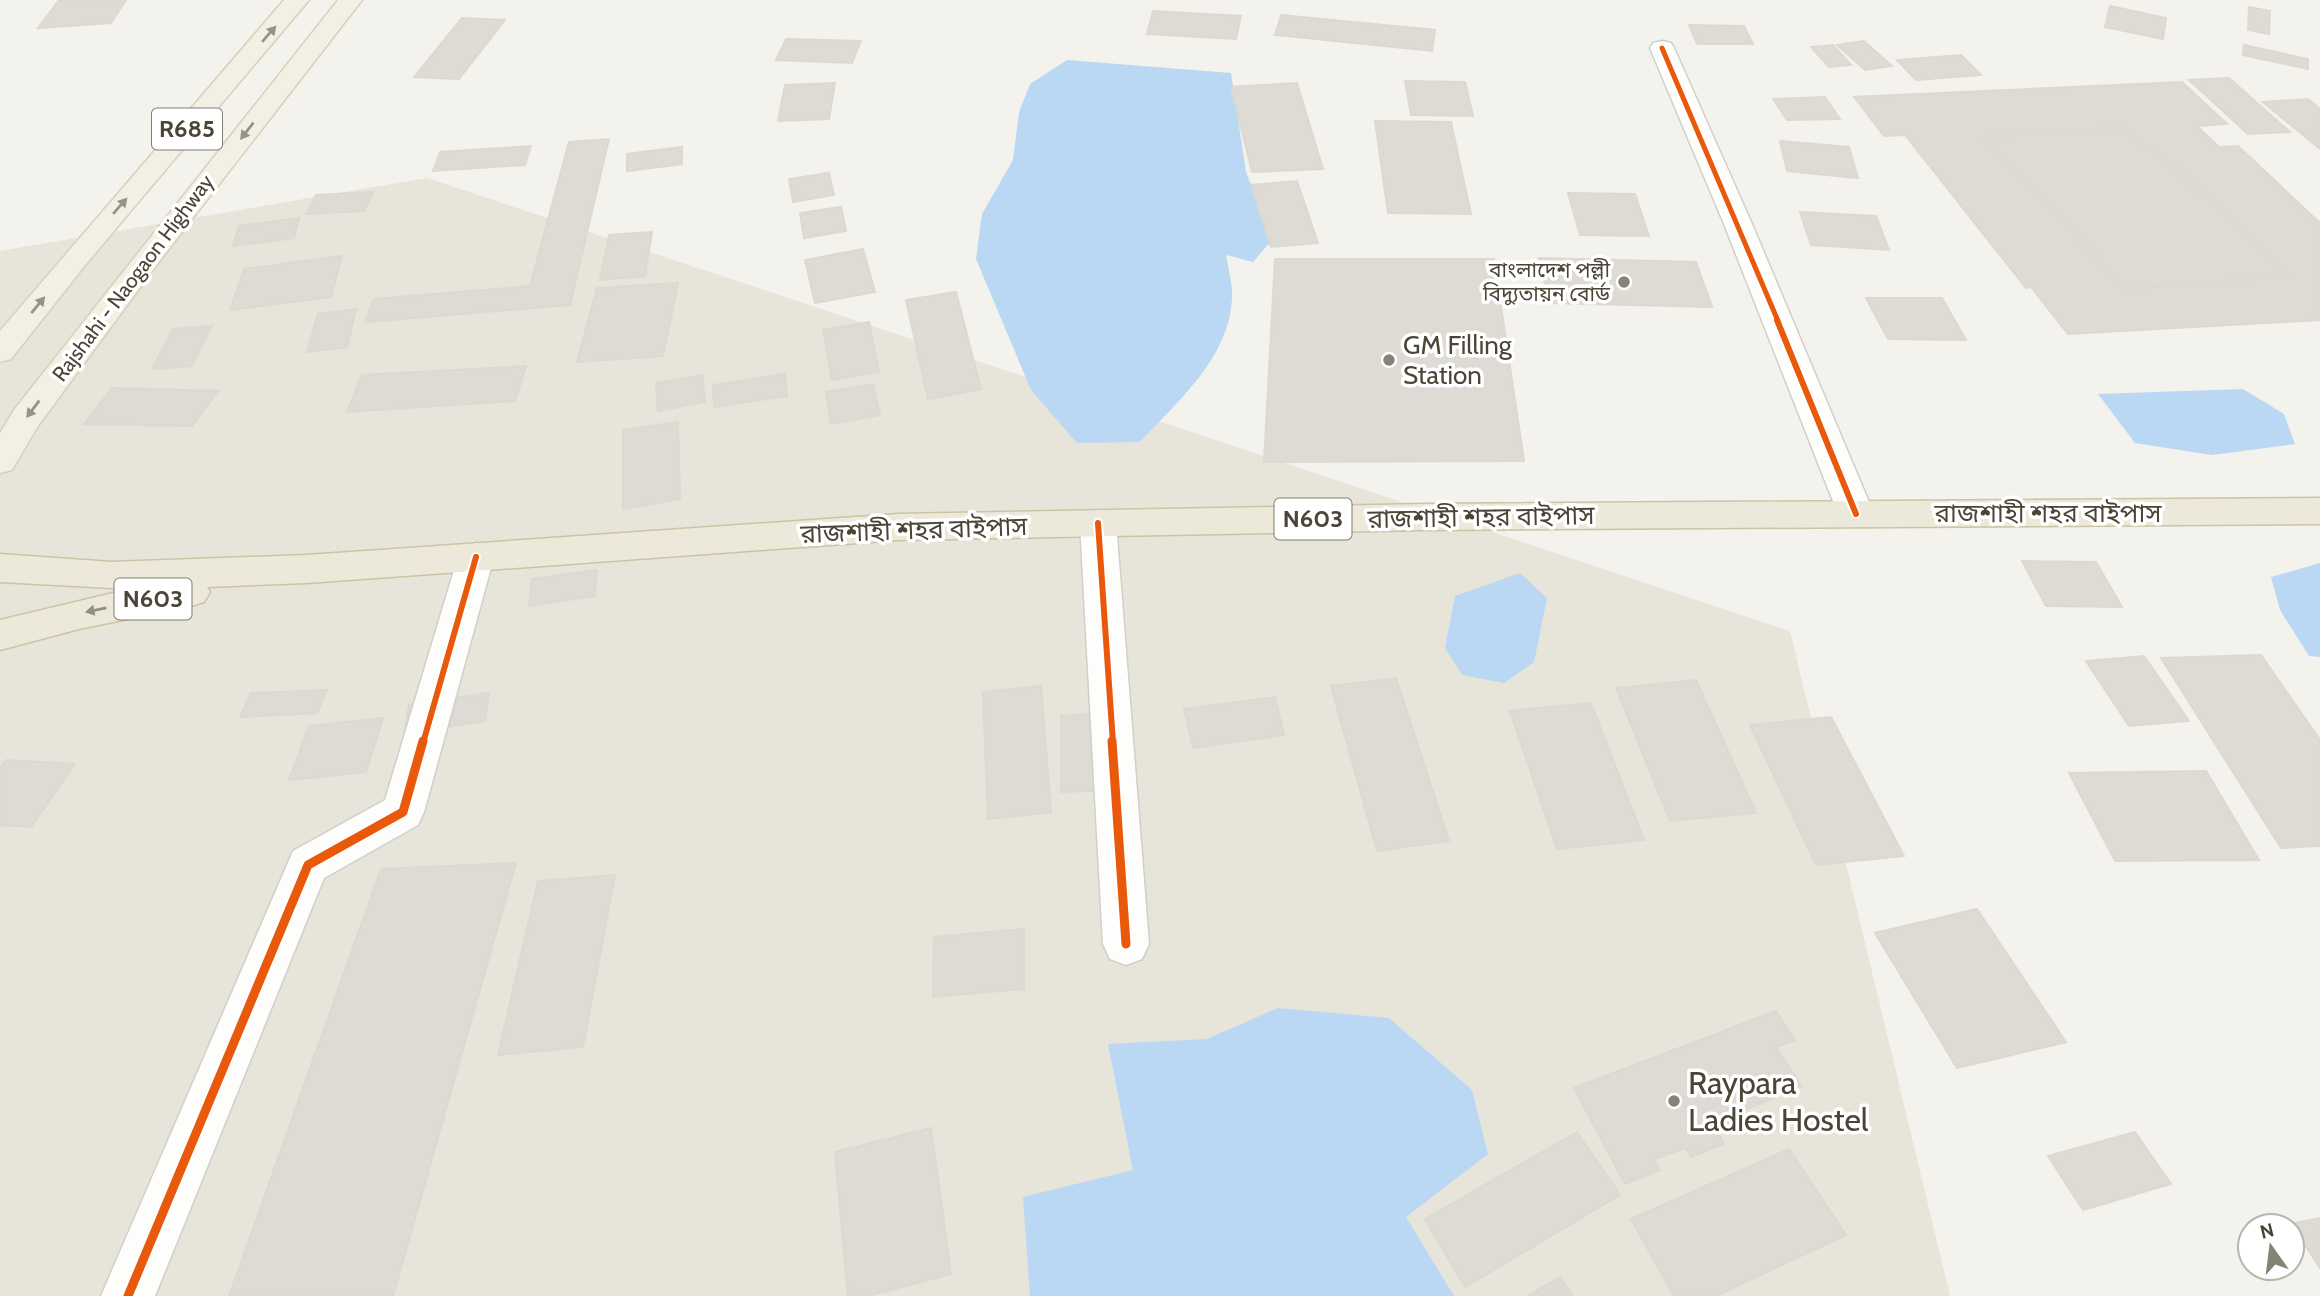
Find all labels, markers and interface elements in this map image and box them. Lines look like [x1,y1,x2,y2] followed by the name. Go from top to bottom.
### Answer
[261,25,276,42] one-way arrow
[152,108,222,149] road number: R685
[240,122,255,139] one-way arrow
[47,169,220,387] street label: Rajshahi - Naogaon Highway
[112,198,127,215] one-way arrow
[1482,257,1611,306] place label: বাংলাদেশ পল্লী বিদ্যুতায়ন বোর্ড
[1616,274,1632,290] marker: বাংলাদেশ পল্লী বিদ্যুতায়ন বোর্ড
[30,297,45,314] one-way arrow
[1403,329,1513,391] place label: GM Filling Station
[1381,352,1397,368] marker: GM Filling Station
[27,400,41,418] one-way arrow
[1933,497,2162,529] street label: রাজশাহী শহর বাইপাস
[1274,498,1352,540] road number: N603
[1366,499,1596,535] street label: রাজশাহী শহর বাইপাস
[799,510,1029,550] street label: রাজশাহী শহর বাইপাস
[114,578,192,620] road number: N603
[85,605,107,616] one-way arrow
[1688,1063,1869,1139] place label: Raypara Ladies Hostel
[1666,1093,1682,1109] marker: Raypara Ladies Hostel
[2236,1212,2306,1282] north arrow
[2258,1218,2276,1244] text: N

